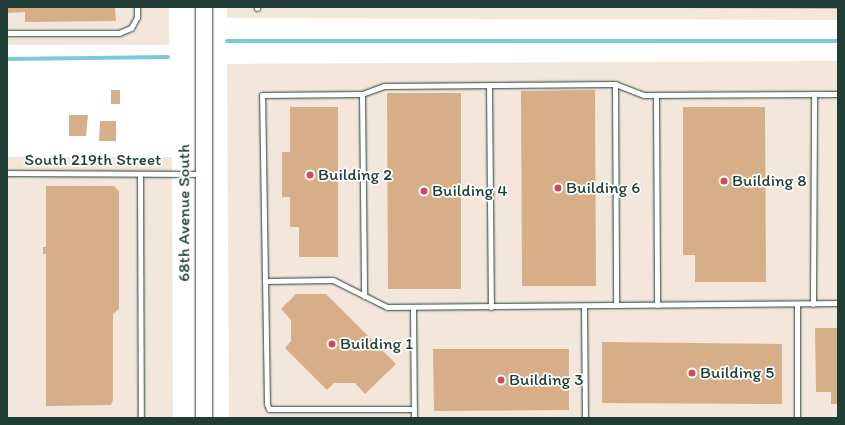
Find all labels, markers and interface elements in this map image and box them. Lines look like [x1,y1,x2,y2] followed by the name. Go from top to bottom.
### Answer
[174,145,194,281] street label: 68th Avenue South
[25,150,161,170] street label: South 219th Street
[318,165,392,185] place label: Building 2
[305,170,315,180] marker: Building 2
[732,171,806,191] place label: Building 8
[719,176,729,186] marker: Building 8
[566,178,640,198] place label: Building 6
[432,181,507,201] place label: Building 4
[553,183,563,193] marker: Building 6
[419,186,429,196] marker: Building 4
[340,334,413,354] place label: Building 1
[327,339,337,349] marker: Building 1
[700,363,774,383] place label: Building 5
[687,368,697,378] marker: Building 5
[509,370,583,390] place label: Building 3
[496,375,506,385] marker: Building 3

